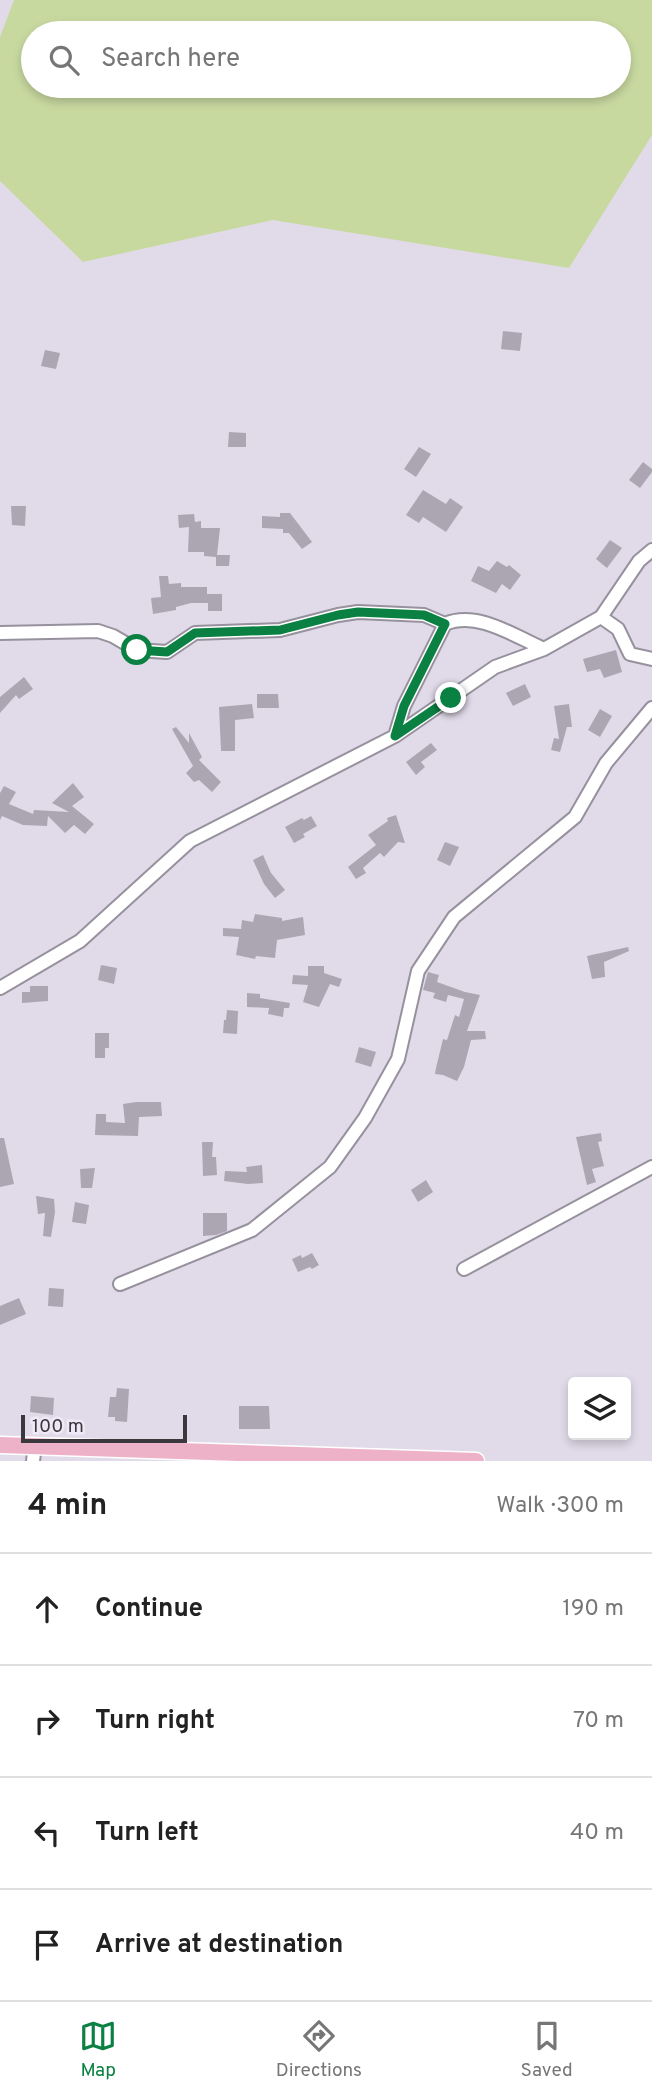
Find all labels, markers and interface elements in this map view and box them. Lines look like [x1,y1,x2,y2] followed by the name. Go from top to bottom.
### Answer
[21,21,631,98] search box
[45,41,83,79] icon: search
[101,43,240,76] text: Search here
[121,634,152,665] route start
[435,682,466,713] route end
[568,1377,631,1440] map controls
[568,1377,631,1440] button: layers
[21,1412,187,1444] scale bar
[32,1415,84,1439] text: 100 m
[28,1488,107,1525] text: 4 min
[496,1492,624,1521] text: Walk · 300 m
[28,1590,66,1628] icon: ahead
[95,1593,203,1626] text: Continue
[562,1595,624,1624] text: 190 m
[28,1702,66,1740] icon: right
[95,1705,215,1738] text: Turn right
[573,1707,624,1736] text: 70 m
[28,1814,66,1852] icon: left
[95,1817,199,1850] text: Turn left
[570,1819,624,1848] text: 40 m
[28,1926,66,1964] icon: arrive
[95,1929,343,1962] text: Arrive at destination
[79,2017,117,2083] tab: Map
[276,2017,362,2083] tab: Directions
[521,2017,573,2083] tab: Saved

